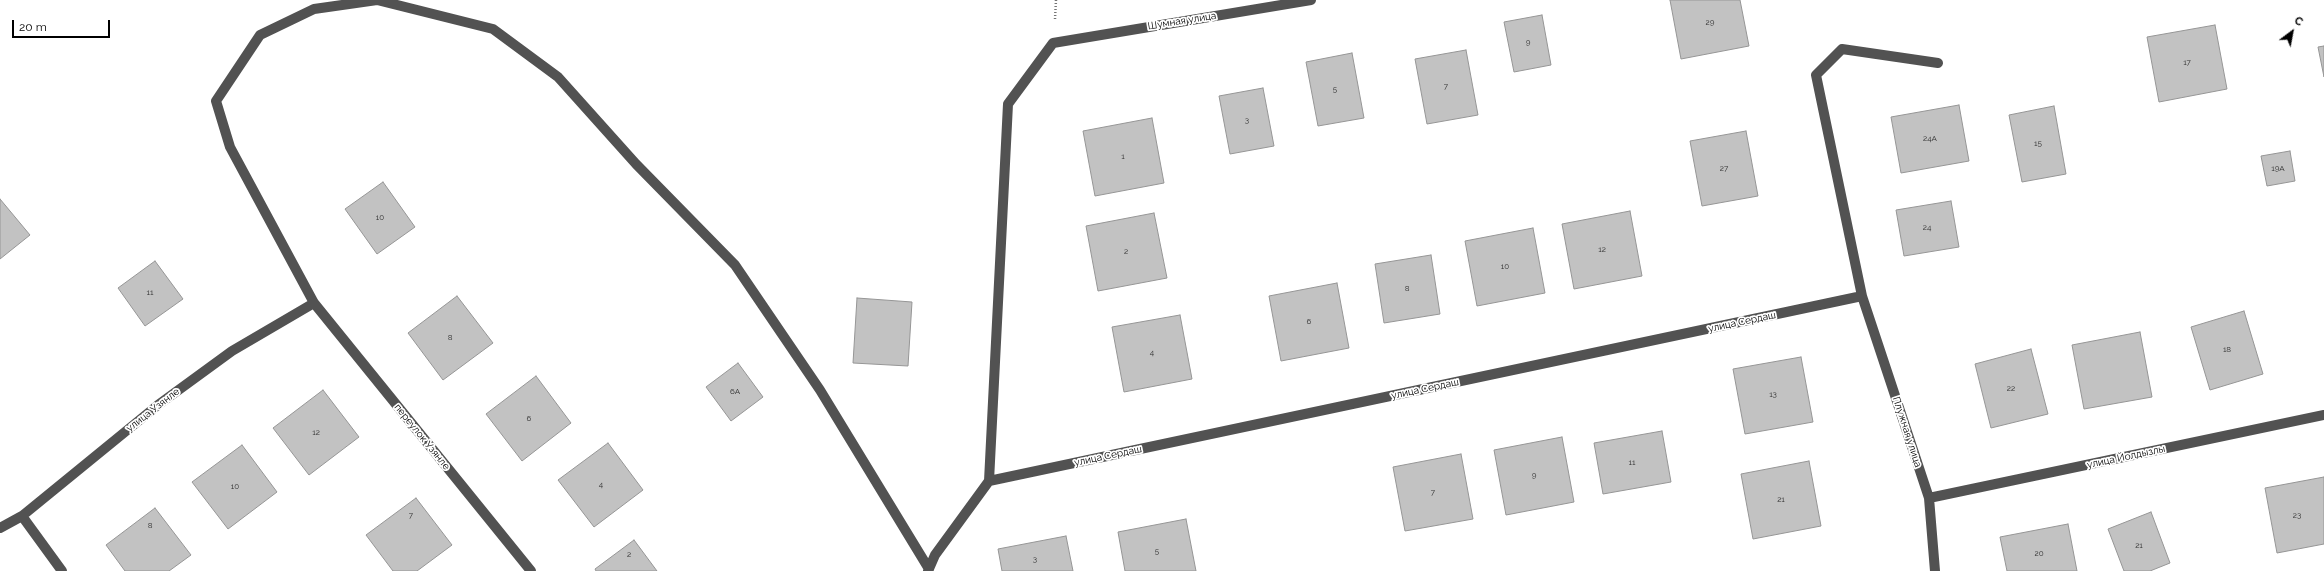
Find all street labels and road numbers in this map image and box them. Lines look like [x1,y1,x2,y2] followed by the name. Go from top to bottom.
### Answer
[1147,10,1217,32] street label: Шумная улица
[1707,309,1777,335] street label: улица Сердаш
[1390,376,1460,402] street label: улица Сердаш
[124,386,182,434] street label: улица Узянле
[1890,395,1924,469] street label: Плужная улица
[392,402,452,472] street label: переулок Узянле
[1073,443,1143,469] street label: улица Сердаш
[2086,443,2166,471] street label: улица Йолдызлы

